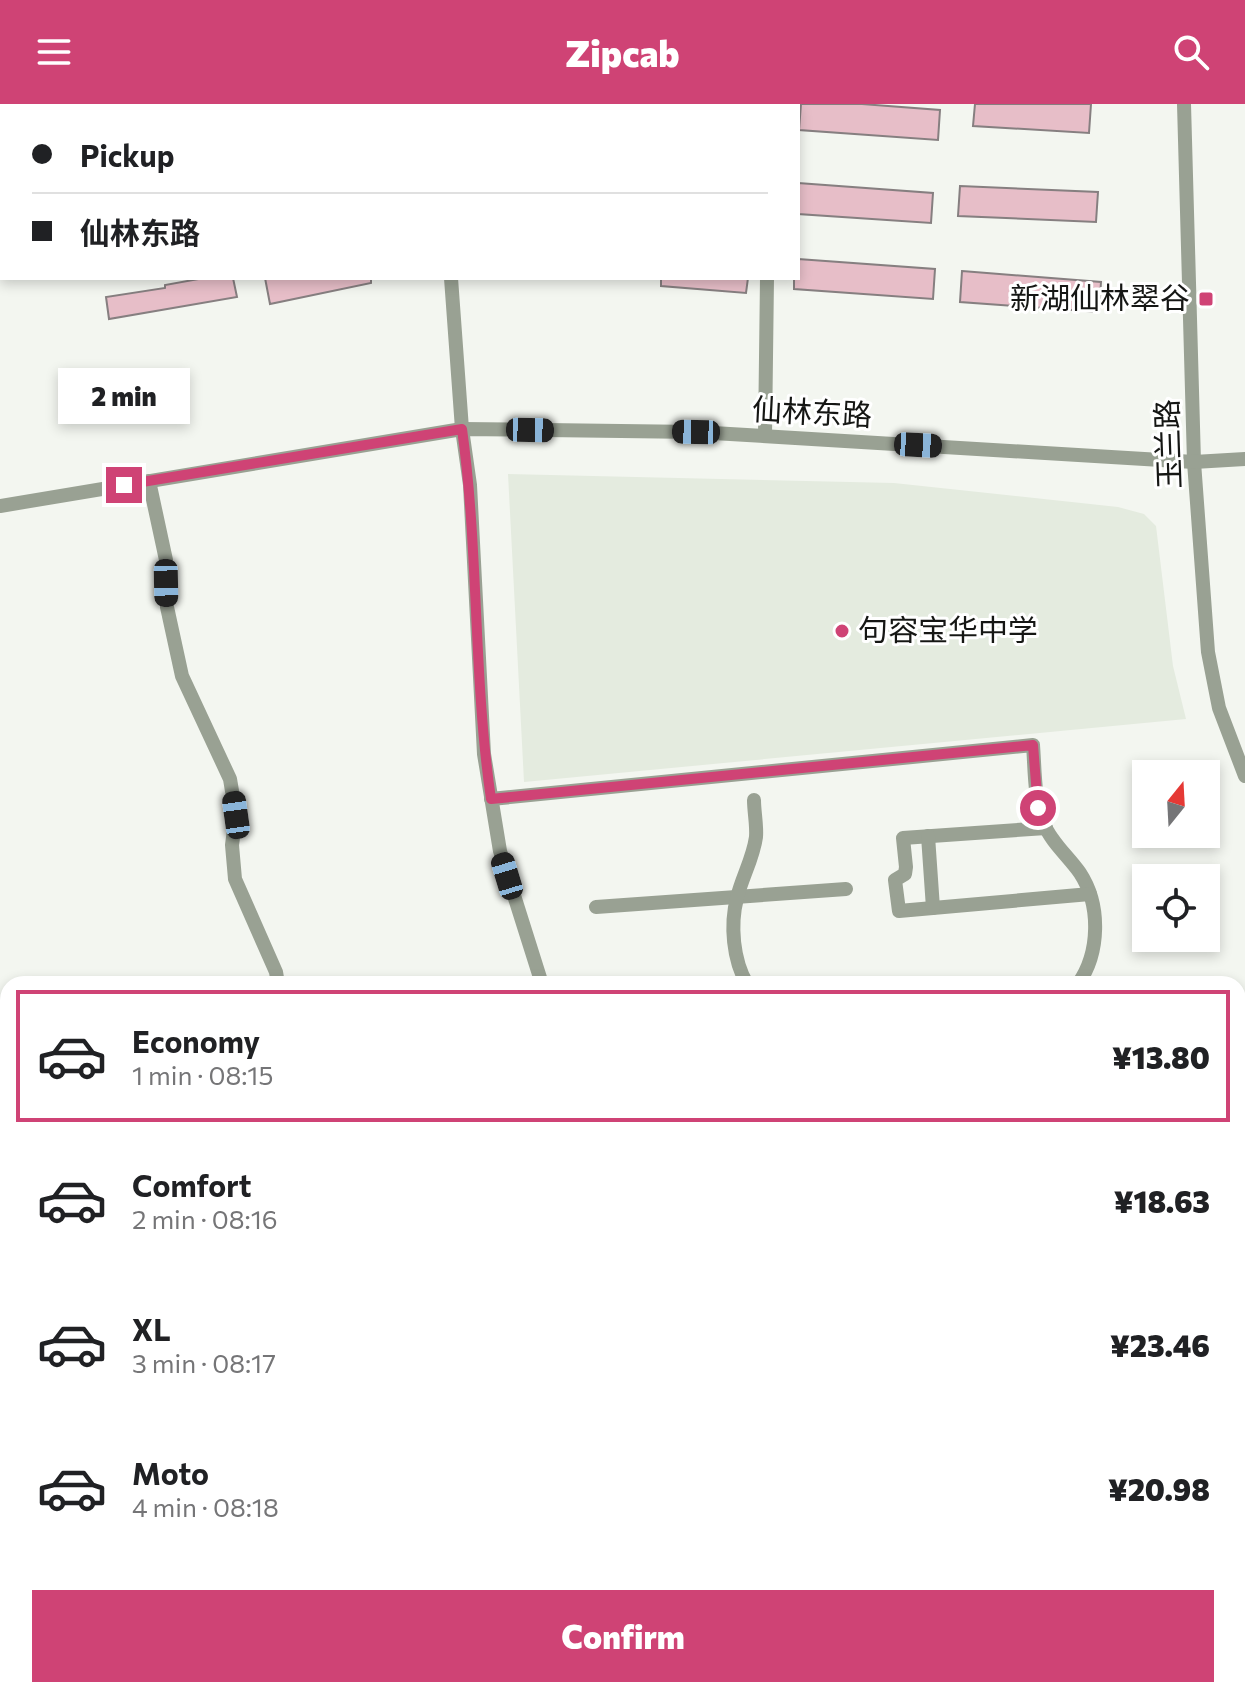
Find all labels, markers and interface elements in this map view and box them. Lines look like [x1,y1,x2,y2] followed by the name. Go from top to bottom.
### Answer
[32,30,76,74] icon: menu
[565,30,680,74] text: Zipcab
[1169,30,1213,74] icon: search
[80,136,174,173] text: Pickup
[80,213,200,250] text: 仙林东路
[1010,278,1190,315] place label: 新湖仙林翠谷
[1197,290,1215,308] marker: 新湖仙林翠谷
[58,369,190,425] callout: 2 min
[91,380,157,411] text: 2 min
[751,389,873,432] street label: 仙林东路
[1146,398,1187,490] street label: 玉兰路
[506,418,554,442] car
[672,420,720,444] car
[893,432,943,458] car
[106,467,142,503] route end
[154,559,178,607] car
[858,610,1038,647] place label: 句容宝华中学
[833,622,851,640] marker: 句容宝华中学
[1132,760,1220,848] north arrow
[1132,760,1220,952] map controls
[221,790,251,840] car
[1020,790,1056,826] route start
[489,850,525,902] car
[1132,864,1220,952] button: locate
[36,1020,108,1092] icon: car
[132,1022,260,1059] text: Economy
[1112,1038,1210,1075] text: ¥13.80
[132,1059,273,1090] text: 1 min · 08:15
[36,1164,108,1236] icon: car
[132,1166,251,1203] text: Comfort
[1114,1182,1210,1219] text: ¥18.63
[132,1203,278,1234] text: 2 min · 08:16
[36,1308,108,1380] icon: car
[132,1310,171,1347] text: XL
[1110,1326,1210,1363] text: ¥23.46
[132,1347,276,1378] text: 3 min · 08:17
[36,1452,108,1524] icon: car
[132,1454,209,1491] text: Moto
[1108,1470,1210,1507] text: ¥20.98
[132,1491,279,1522] text: 4 min · 08:18
[32,1590,1214,1682] button: Confirm

